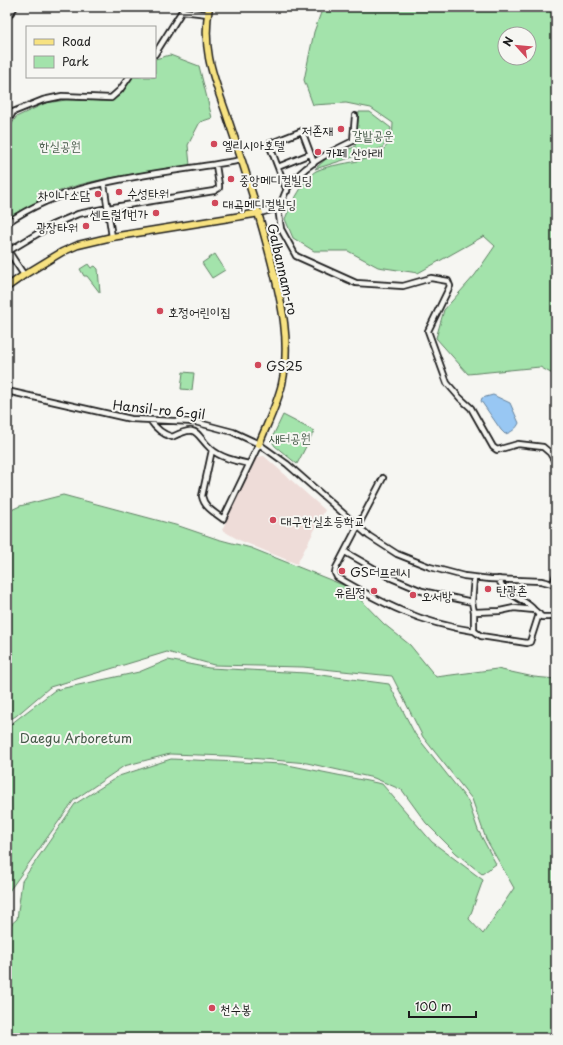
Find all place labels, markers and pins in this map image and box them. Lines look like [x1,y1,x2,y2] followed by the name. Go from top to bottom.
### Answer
[302,120,333,139] place label: 저존재
[336,124,346,134] marker: 저존재
[222,135,285,154] place label: 엘리시아호텔
[209,139,219,149] marker: 엘리시아호텔
[326,143,383,162] place label: 카페 산아래
[313,147,323,157] marker: 카페 산아래
[239,170,312,189] place label: 중앙메디컬빌딩
[226,174,236,184] marker: 중앙메디컬빌딩
[127,183,169,202] place label: 수성타워
[38,185,91,204] place label: 차이나소담
[114,187,124,197] marker: 수성타워
[93,189,103,199] marker: 차이나소담
[223,194,296,213] place label: 대곡메디컬빌딩
[210,198,220,208] marker: 대곡메디컬빌딩
[90,204,149,223] place label: 센트럴1번가
[151,208,161,218] marker: 센트럴1번가
[36,217,78,236] place label: 광장타워
[81,221,91,231] marker: 광장타워
[168,302,231,321] place label: 호정어린이집
[155,306,165,316] marker: 호정어린이집
[266,356,303,375] place label: GS25
[253,360,263,370] marker: GS25
[281,511,365,530] place label: 대구한실초등학교
[268,515,278,525] marker: 대구한실초등학교
[350,562,411,581] place label: GS더프레시
[337,566,347,576] marker: GS더프레시
[496,580,527,599] place label: 탄광촌
[335,582,366,601] place label: 유림정
[483,584,493,594] marker: 탄광촌
[369,586,379,596] marker: 유림정
[421,586,453,605] place label: 오서방
[408,590,418,600] marker: 오서방
[220,999,251,1018] place label: 천수봉
[207,1003,217,1013] marker: 천수봉

